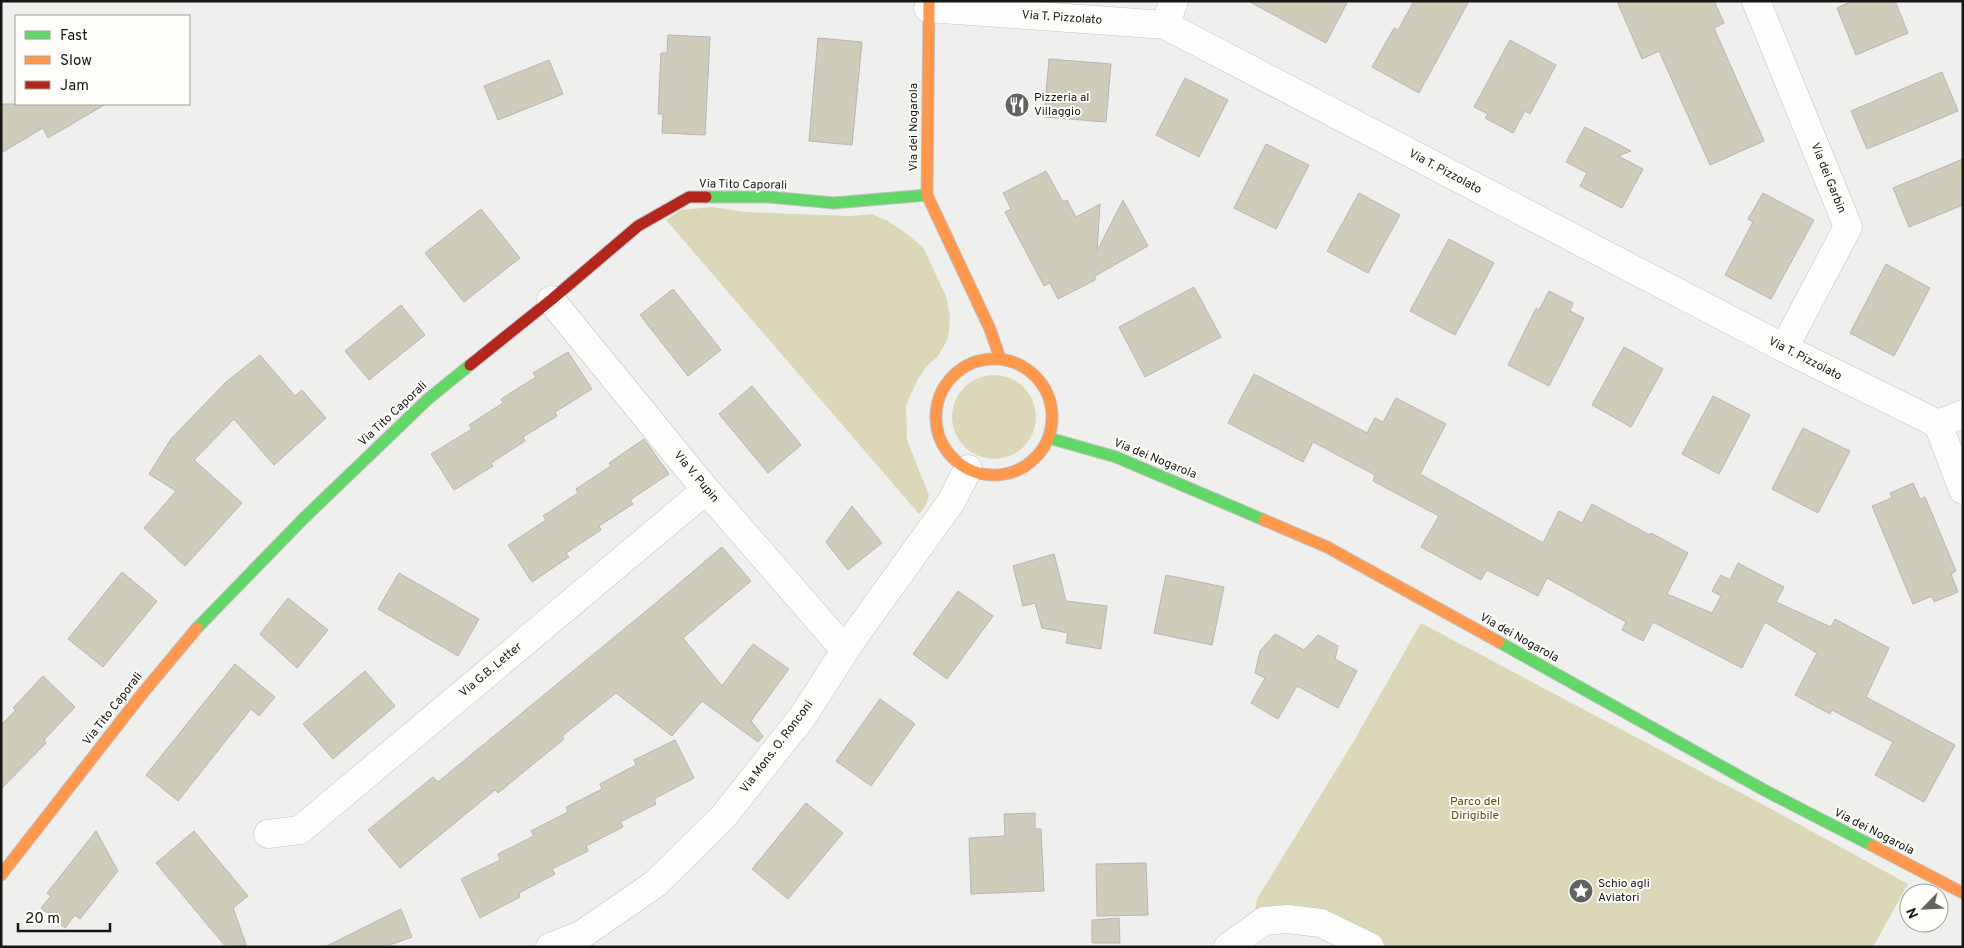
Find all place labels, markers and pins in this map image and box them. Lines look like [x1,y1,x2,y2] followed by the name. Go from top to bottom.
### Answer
[1034,90,1089,120] place label: Pizzeria al Villaggio
[1004,92,1030,118] restaurant icon: Pizzeria al Villaggio
[1598,876,1650,906] place label: Schio agli Aviatori
[1568,878,1594,904] place icon: Schio agli Aviatori

